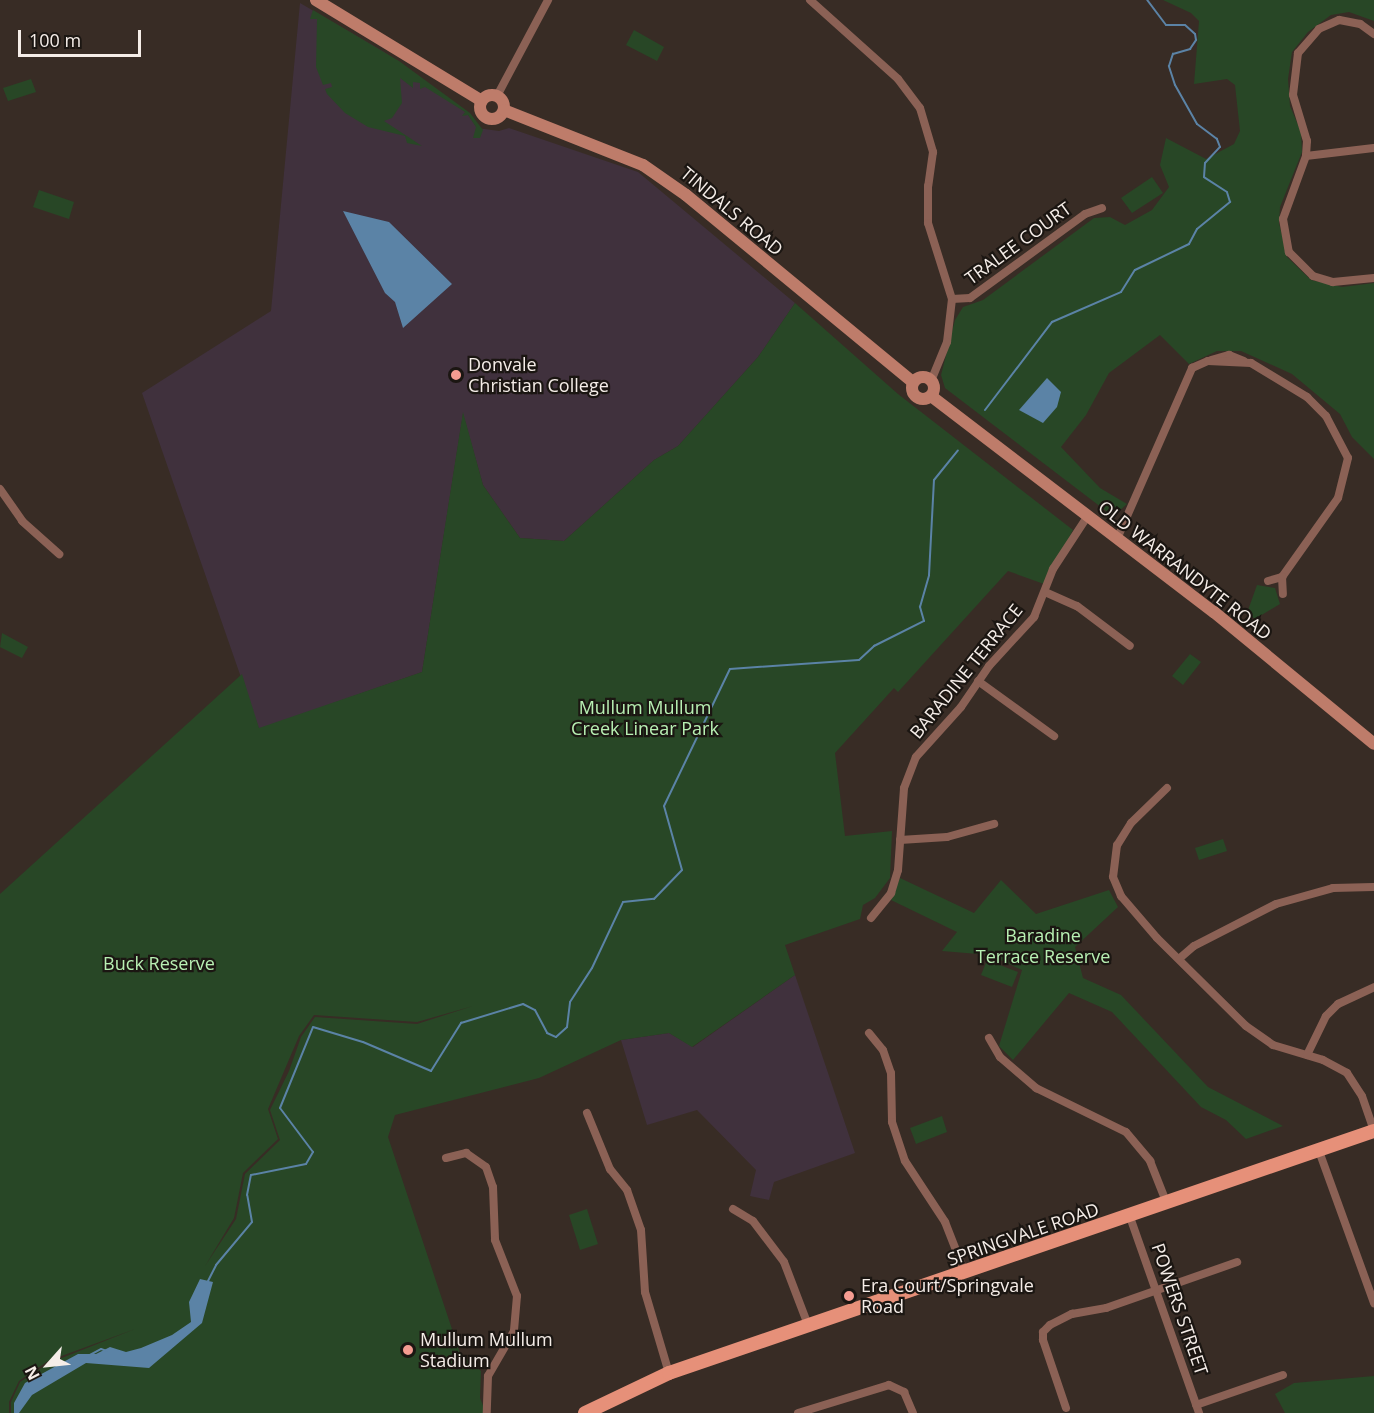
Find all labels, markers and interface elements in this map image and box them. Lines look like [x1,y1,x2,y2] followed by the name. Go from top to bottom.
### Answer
[21,18,144,56] scale bar
[29,28,81,52] text: 100 m
[677,162,787,260] street label: TINDALS ROAD
[961,197,1075,289] street label: TRALEE COURT
[468,354,609,397] place label: Donvale Christian College
[449,368,463,382] marker: Donvale Christian College
[1094,496,1276,644] street label: OLD WARRANDYTE ROAD
[905,599,1027,743] street label: BARADINE TERRACE
[571,697,719,740] park label: Mullum Mullum Creek Linear Park
[976,925,1110,968] park label: Baradine Terrace Reserve
[103,952,215,974] park label: Buck Reserve
[944,1198,1102,1270] street label: SPRINGVALE ROAD
[1147,1240,1213,1378] street label: POWERS STREET
[861,1275,1034,1318] place label: Era Court/Springvale Road
[842,1289,856,1303] marker: Era Court/Springvale Road
[420,1329,553,1372] place label: Mullum Mullum Stadium
[18,1335,78,1395] north arrow
[401,1343,415,1357] marker: Mullum Mullum Stadium
[19,1362,45,1384] text: N

